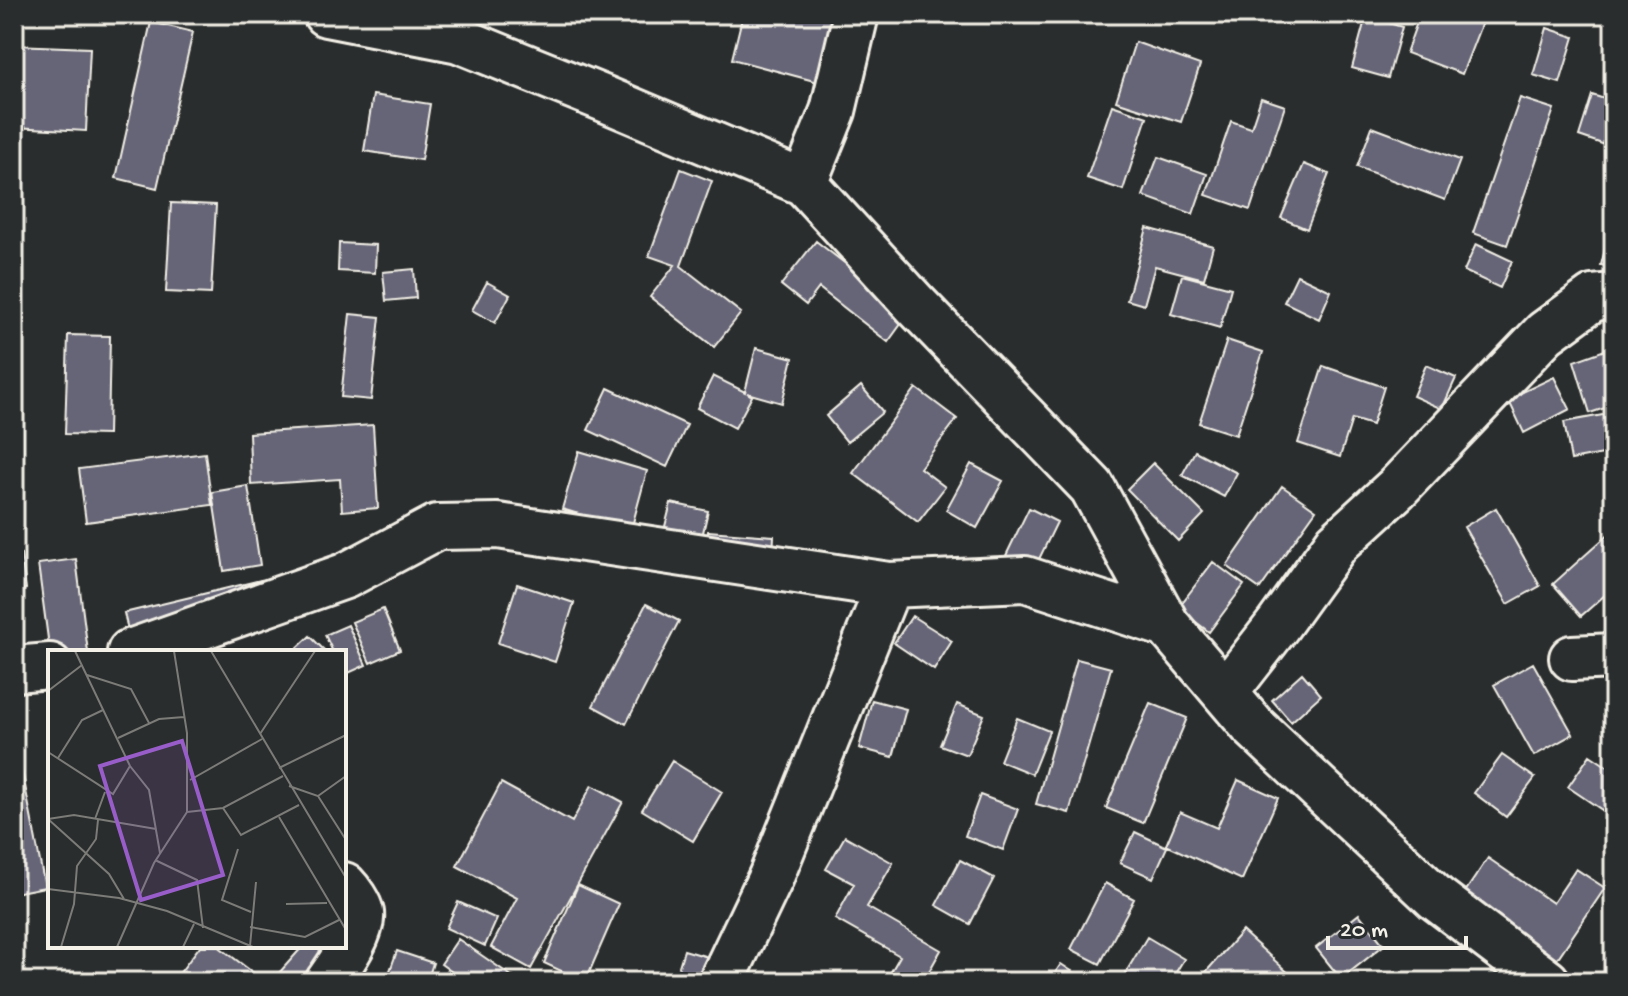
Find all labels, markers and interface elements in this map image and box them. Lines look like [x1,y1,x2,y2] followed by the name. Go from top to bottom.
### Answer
[48,650,346,948] inset map
[1328,900,1466,950] scale bar
[1340,917,1388,946] text: 20 m

